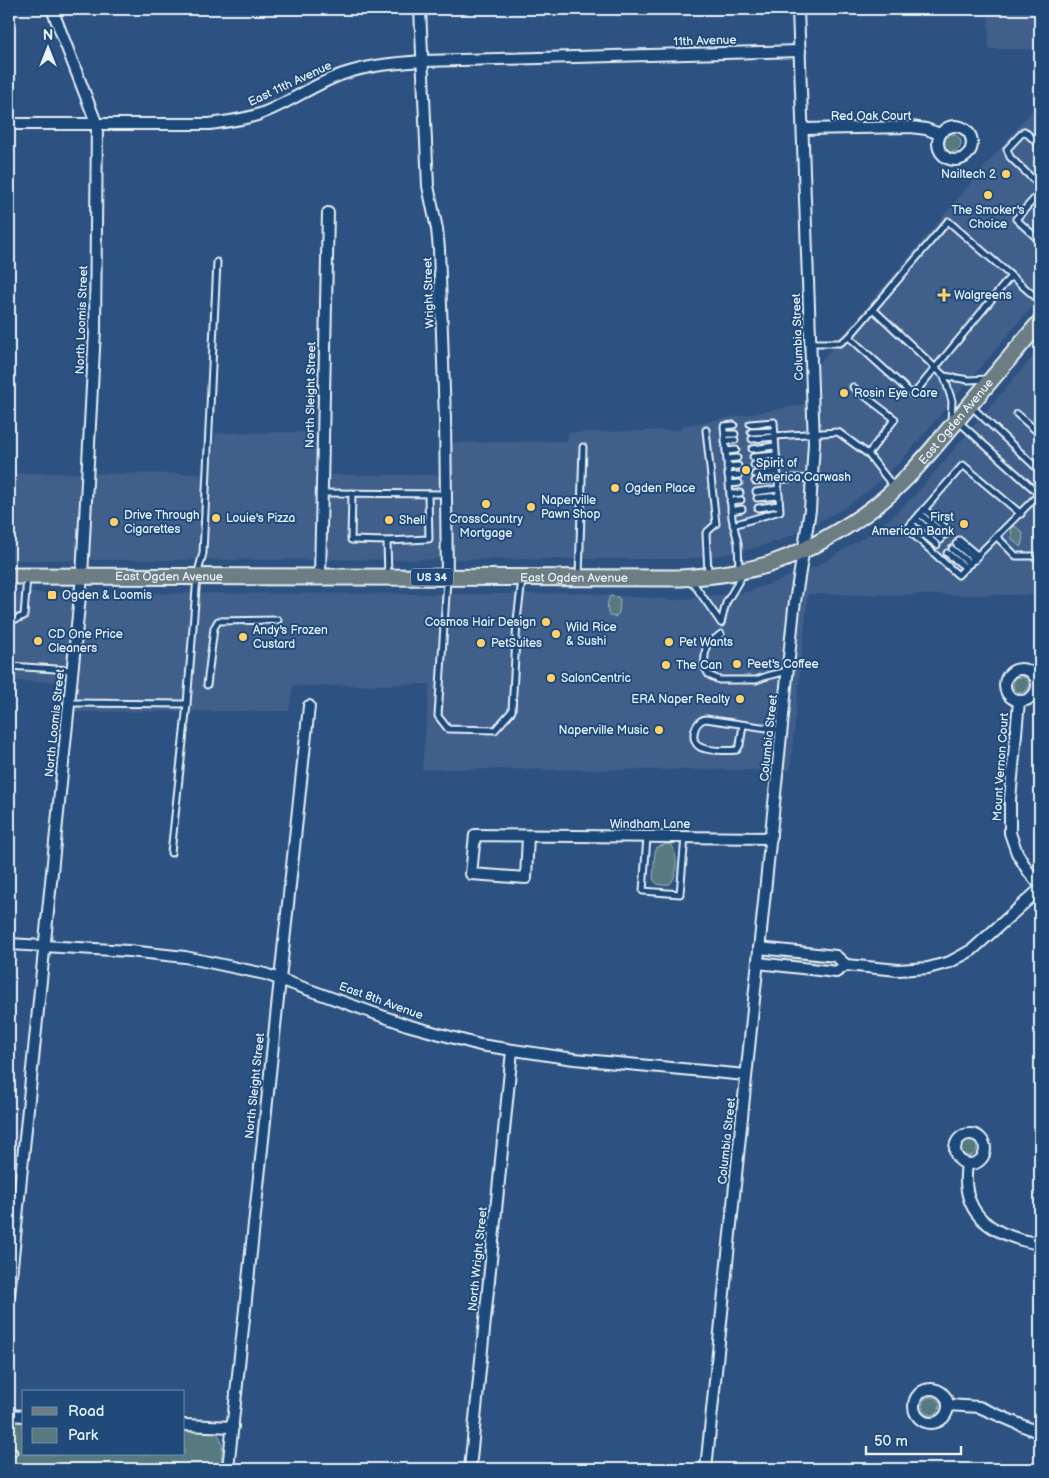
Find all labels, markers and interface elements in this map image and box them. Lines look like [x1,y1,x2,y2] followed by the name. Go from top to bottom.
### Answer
[22,22,72,72] north arrow
[43,27,53,44] text: N
[673,32,737,50] street label: 11th Avenue
[246,58,334,110] street label: East 11th Avenue
[831,109,912,124] street label: Red Oak Court
[941,167,996,182] place label: Nailtech 2
[1000,168,1012,180] marker: Nailtech 2
[982,189,994,201] marker: The Smoker's Choice
[952,203,1025,232] place label: The Smoker's Choice
[420,257,438,329] street label: Wright Street
[73,265,91,375] street label: North Loomis Street
[954,288,1012,303] place label: Walgreens
[938,289,950,301] marker: Walgreens
[789,293,807,381] street label: Columbia Street
[303,341,319,448] street label: North Sleight Street
[915,375,997,468] street label: East Ogden Avenue
[854,386,938,401] place label: Rosin Eye Care
[838,387,850,399] marker: Rosin Eye Care
[756,456,851,485] place label: Spirit of America Carwash
[740,464,752,476] marker: Spirit of America Carwash
[625,481,695,496] place label: Ogden Place
[609,482,621,494] marker: Ogden Place
[541,493,600,522] place label: Naperville Pawn Shop
[480,498,492,510] marker: CrossCountry Mortgage
[525,501,537,513] marker: Naperville Pawn Shop
[124,508,200,537] place label: Drive Through Cigarettes
[872,510,954,539] place label: First American Bank
[226,511,296,526] place label: Louie's Pizza
[210,512,222,524] marker: Louie's Pizza
[449,512,524,541] place label: CrossCountry Mortgage
[399,513,425,528] place label: Shell
[383,514,395,526] marker: Shell
[108,516,120,528] marker: Drive Through Cigarettes
[958,518,970,530] marker: First American Bank
[411,568,453,586] road number: US 34
[115,569,223,584] street label: East Ogden Avenue
[520,570,628,585] street label: East Ogden Avenue
[62,588,152,603] place label: Ogden & Loomis
[46,589,58,601] marker: Ogden & Loomis
[425,615,536,630] place label: Cosmos Hair Design
[540,616,552,628] marker: Cosmos Hair Design
[566,620,617,649] place label: Wild Rice & Sushi
[253,623,328,652] place label: Andy's Frozen Custard
[48,627,123,656] place label: CD One Price Cleaners
[550,628,562,640] marker: Wild Rice & Sushi
[237,631,249,643] marker: Andy's Frozen Custard
[32,635,44,647] marker: CD One Price Cleaners
[679,635,733,650] place label: Pet Wants
[491,636,542,651] place label: PetSuites
[663,636,675,648] marker: Pet Wants
[475,637,487,649] marker: PetSuites
[747,657,819,672] place label: Peet's Coffee
[676,658,722,673] place label: The Can
[731,658,743,670] marker: Peet's Coffee
[660,659,672,671] marker: The Can
[42,668,68,778] street label: North Loomis Street
[561,671,631,686] place label: SalonCentric
[545,672,557,684] marker: SalonCentric
[631,692,731,707] place label: ERA Naper Realty
[734,693,746,705] marker: ERA Naper Realty
[757,694,781,782] street label: Columbia Street
[990,712,1012,822] street label: Mount Vernon Court
[558,723,649,738] place label: Naperville Music
[653,724,665,736] marker: Naperville Music
[610,817,690,832] street label: Windham Lane
[337,979,425,1023] street label: East 8th Avenue
[242,1032,268,1140] street label: North Sleight Street
[715,1097,739,1185] street label: Columbia Street
[465,1206,491,1312] street label: North Wright Street
[22,1390,185,1456] legend
[68,1402,104,1421] text: Road
[866,1423,962,1455] scale bar
[68,1426,99,1445] text: Park
[874,1432,908,1451] text: 50 m

